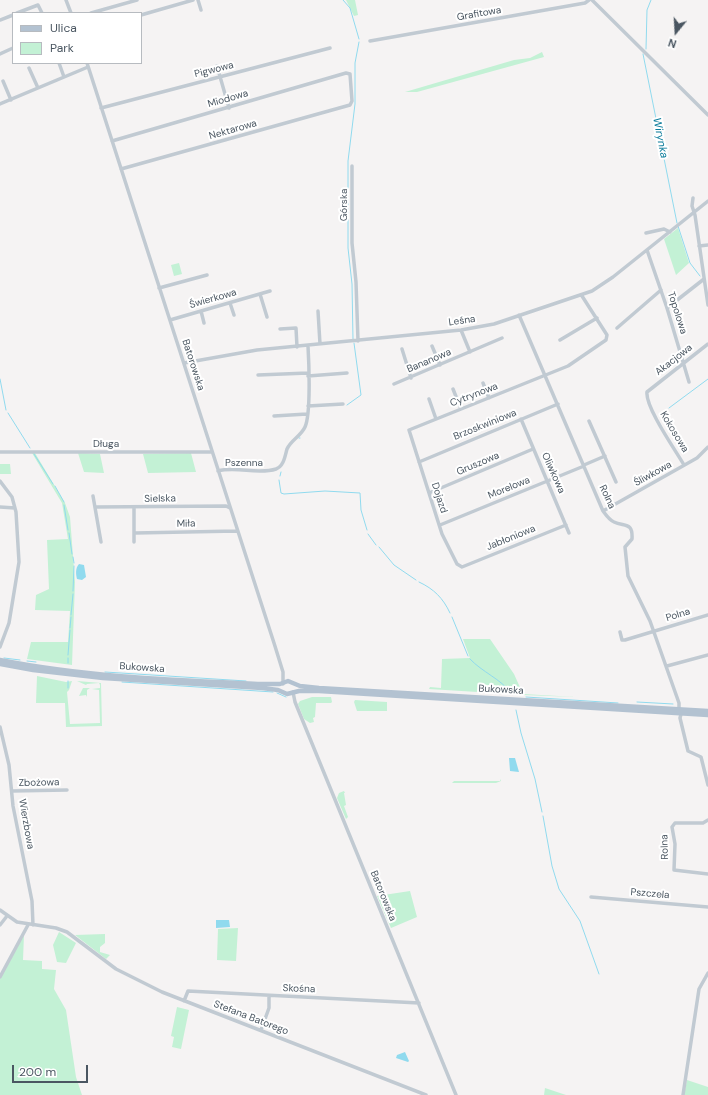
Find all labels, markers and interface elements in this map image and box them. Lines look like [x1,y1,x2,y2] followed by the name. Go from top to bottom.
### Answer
[456,4,502,24] street label: Grafitowa
[12,12,142,64] legend
[656,12,696,52] north arrow
[50,20,77,36] text: Ulica
[666,36,678,51] text: N
[50,40,74,56] text: Park
[193,59,235,81] street label: Pigwowa
[206,87,250,111] street label: Miodowa
[650,116,670,160] water label: Wirynka
[208,117,258,143] street label: Nektarowa
[338,189,350,221] street label: Górska
[188,287,238,311] street label: Świerkowa
[665,290,689,336] street label: Topolowa
[448,313,476,329] street label: Leśna
[179,338,207,392] street label: Batorowska
[653,342,695,378] street label: Akacjowa
[405,346,453,376] street label: Bananowa
[448,380,500,410] street label: Cytrynowa
[452,407,518,443] street label: Brzoskwiniowa
[657,409,691,455] street label: Kokosowa
[93,438,119,450] street label: Długa
[455,450,501,478] street label: Gruszowa
[539,451,567,495] street label: Oliwkowa
[225,457,263,469] street label: Pszenna
[632,459,674,489] street label: Śliwkowa
[486,474,532,502] street label: Morelowa
[428,481,450,515] street label: Dojazd
[596,483,618,511] street label: Rolna
[144,493,176,505] street label: Sielska
[177,518,195,530] street label: Miła
[485,523,537,553] street label: Jabłoniowa
[664,606,692,624] street label: Polna
[119,660,165,676] street label: Bukowska
[478,683,524,697] street label: Bukowska
[18,777,60,789] street label: Zbożowa
[16,798,36,850] street label: Wierzbowa
[659,834,671,860] street label: Rolna
[367,869,399,923] street label: Batorowska
[630,886,670,902] street label: Pszczela
[282,982,316,996] street label: Skośna
[212,998,290,1038] street label: Stefana Batorego
[14,1057,90,1083] scale bar
[19,1064,56,1080] text: 200 m

